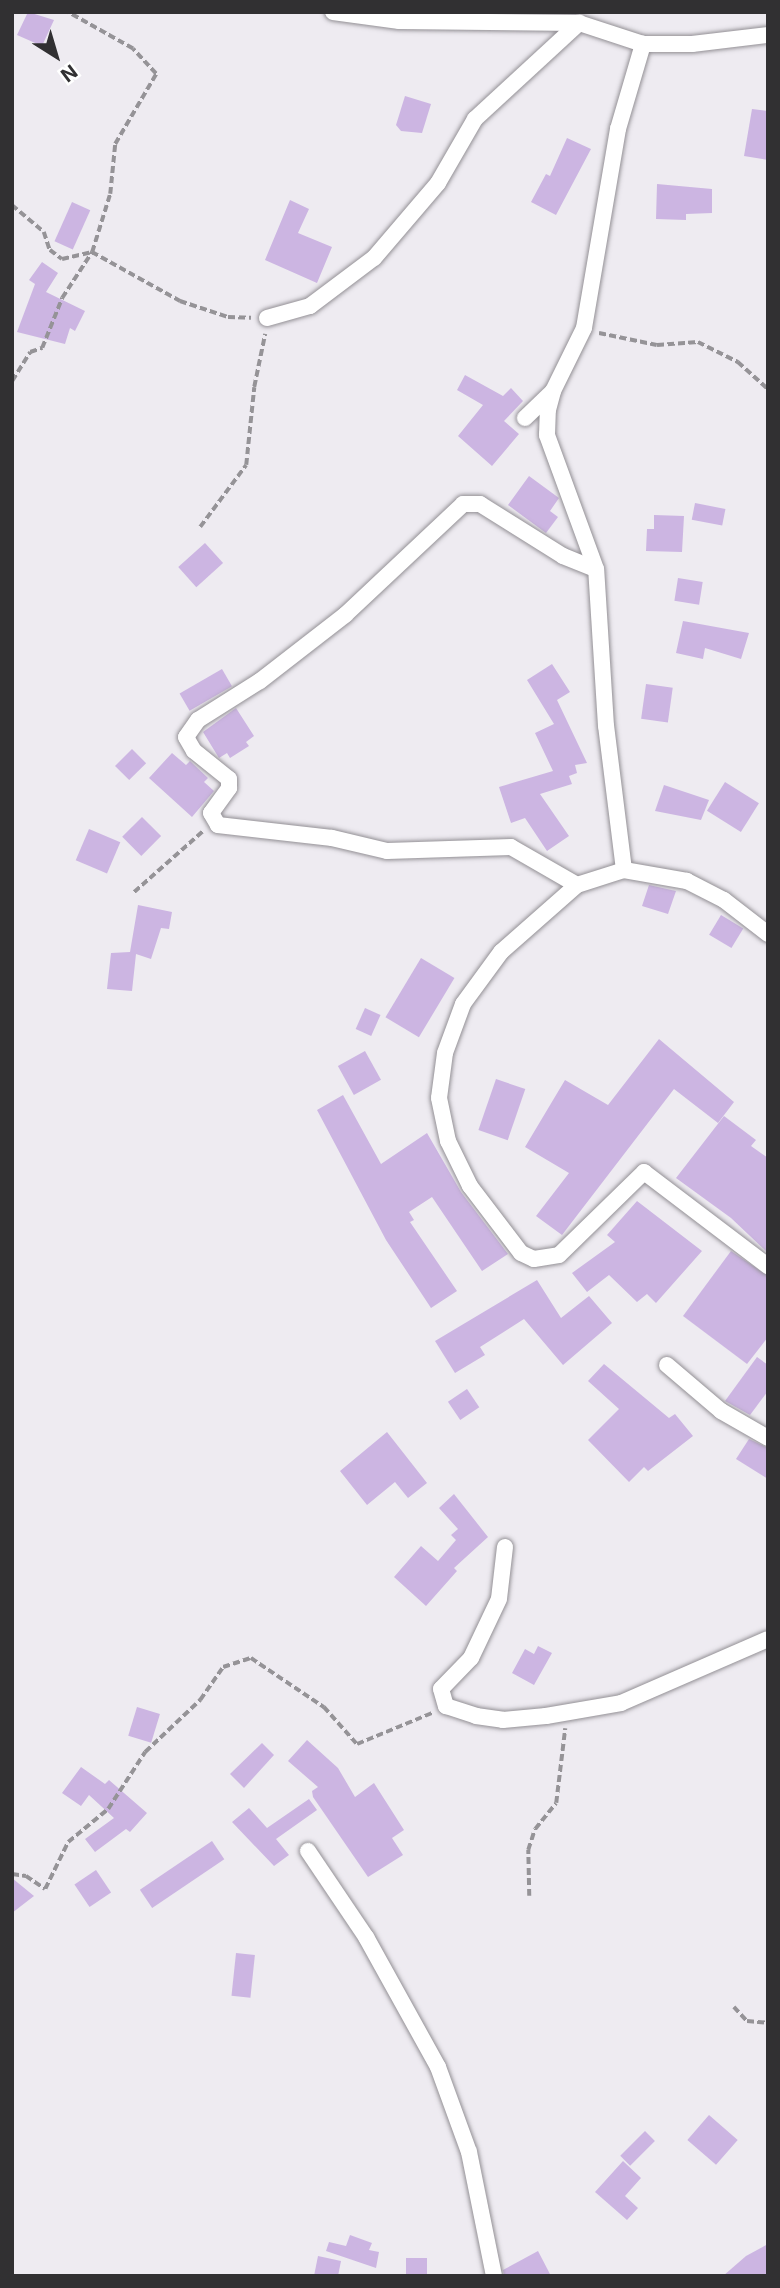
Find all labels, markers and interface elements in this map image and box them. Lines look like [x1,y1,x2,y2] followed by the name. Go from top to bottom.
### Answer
[21,21,91,91] north arrow
[56,60,82,87] text: N

